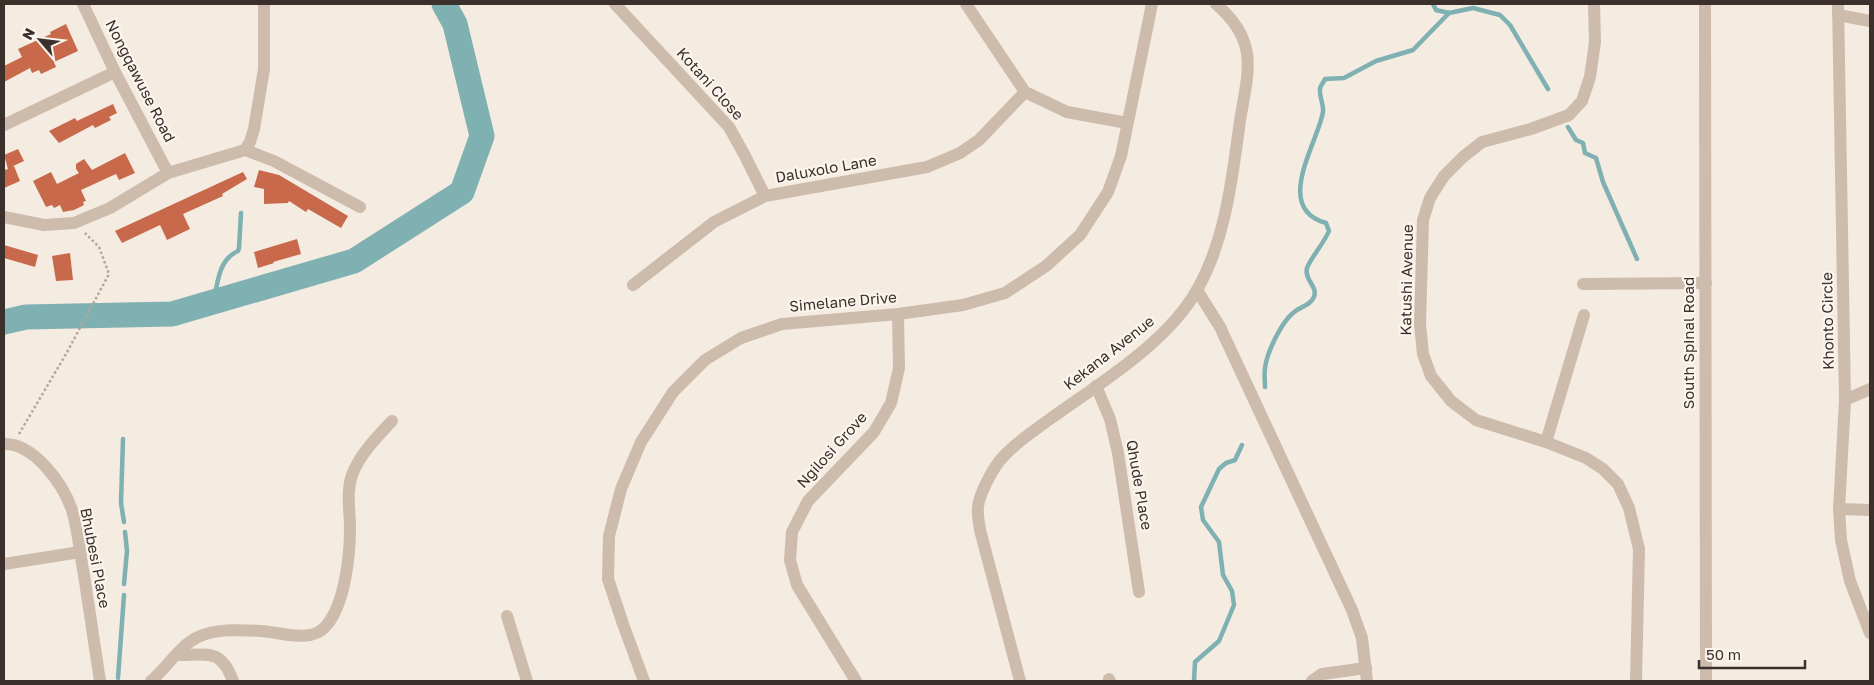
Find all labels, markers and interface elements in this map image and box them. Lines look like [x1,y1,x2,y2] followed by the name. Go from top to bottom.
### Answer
[15,15,65,65] north arrow
[102,16,180,145] street label: Nongqawuse Road
[18,25,38,42] text: N
[674,43,748,123] street label: Kotani Close
[774,150,878,186] street label: Daluxolo Lane
[1396,224,1416,336] street label: Katushi Avenue
[1817,272,1837,370] street label: Khonto Circle
[1679,277,1697,409] street label: South Spinal Road
[788,287,898,315] street label: Simelane Drive
[1060,311,1157,393] street label: Kekana Avenue
[793,407,870,491] street label: Ngilosi Grove
[1123,438,1157,532] street label: Qhude Place
[77,506,115,610] street label: Bhubesi Place
[1699,638,1805,670] scale bar
[1706,645,1741,663] text: 50 m

